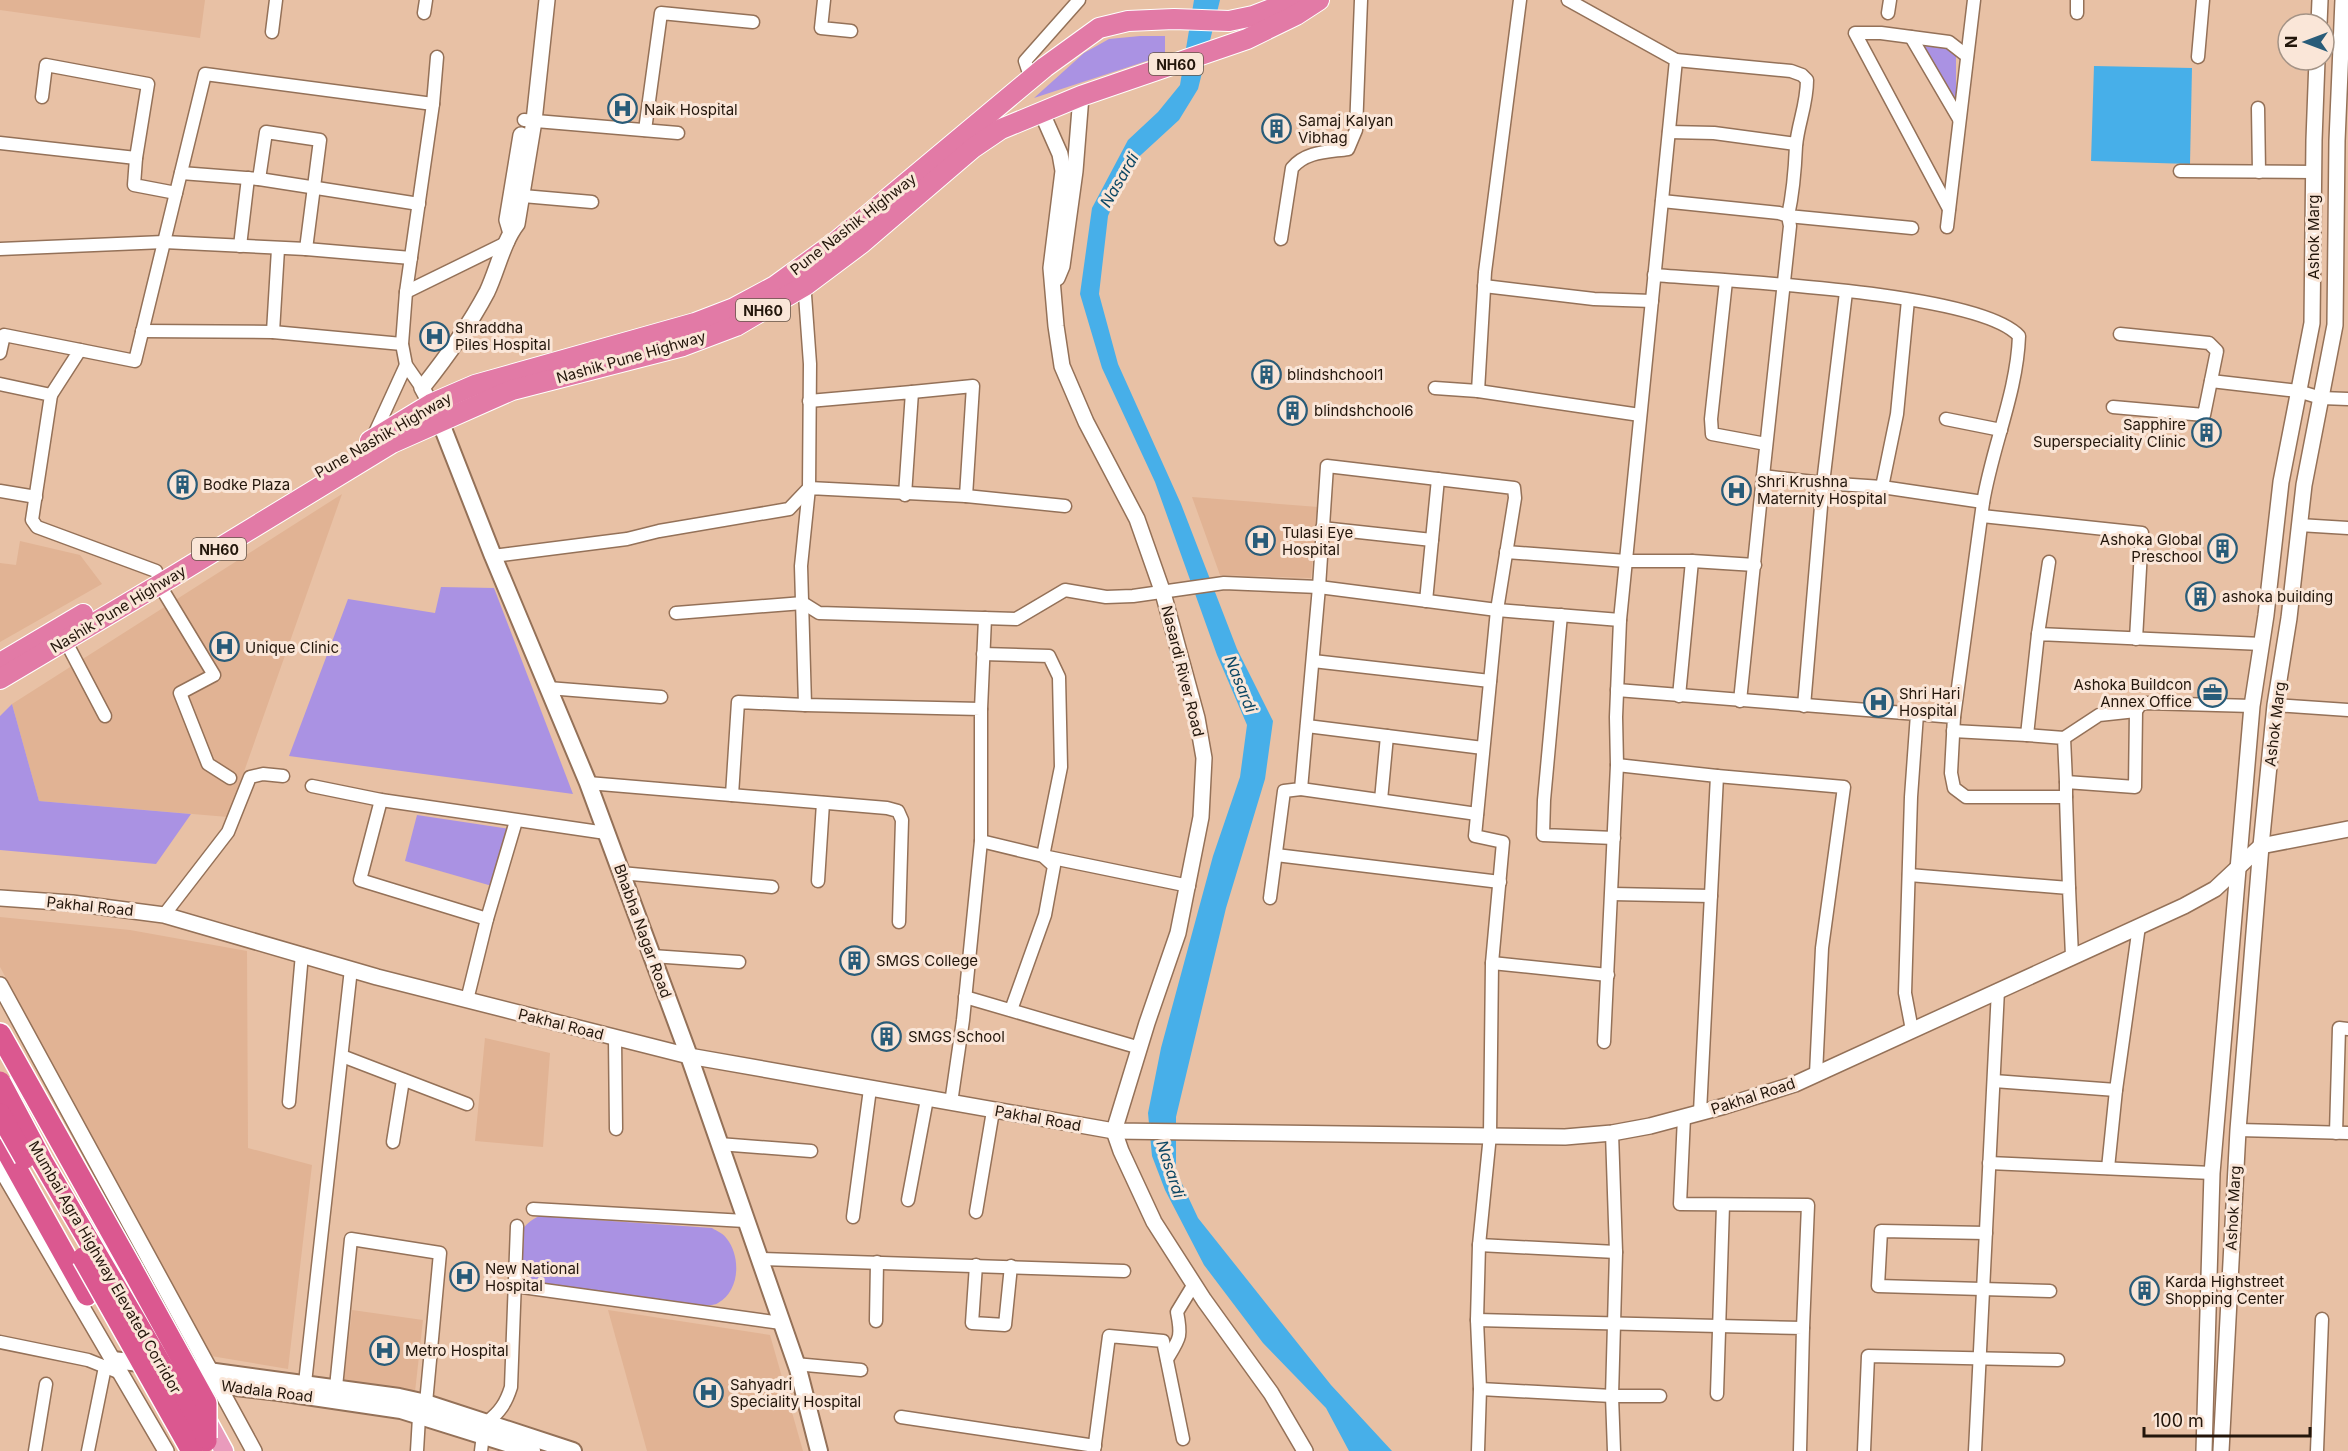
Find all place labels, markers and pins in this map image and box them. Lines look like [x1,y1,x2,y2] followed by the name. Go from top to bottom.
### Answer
[607,93,639,125] hospital icon: Naik Hospital
[644,100,738,119] place label: Naik Hospital
[1298,111,1393,147] place label: Samaj Kalyan Vibhag
[1261,113,1293,145] building icon: Samaj Kalyan Vibhag
[455,318,551,354] place label: Shraddha Piles Hospital
[418,320,450,352] hospital icon: Shraddha Piles Hospital
[1250,358,1282,390] building icon: blindshchool1
[1287,365,1383,384] place label: blindshchool1
[1277,394,1309,426] building icon: blindshchool6
[1314,401,1414,420] place label: blindshchool6
[2033,415,2186,451] place label: Sapphire Superspeciality Clinic
[2191,417,2223,449] building icon: Sapphire Superspeciality Clinic
[166,468,198,500] building icon: Bodke Plaza
[1757,472,1887,508] place label: Shri Krushna Maternity Hospital
[1720,474,1752,506] hospital icon: Shri Krushna Maternity Hospital
[203,475,290,494] place label: Bodke Plaza
[1282,523,1353,559] place label: Tulasi Eye Hospital
[1245,525,1277,557] hospital icon: Tulasi Eye Hospital
[2100,530,2202,566] place label: Ashoka Global Preschool
[2207,532,2239,564] building icon: Ashoka Global Preschool
[2185,580,2217,612] building icon: ashoka building
[2222,587,2333,606] place label: ashoka building
[208,631,240,663] hospital icon: Unique Clinic
[245,638,339,657] place label: Unique Clinic
[2073,675,2192,711] place label: Ashoka Buildcon Annex Office
[2197,677,2229,709] office icon: Ashoka Buildcon Annex Office
[1899,684,1960,720] place label: Shri Hari Hospital
[1862,686,1894,718] hospital icon: Shri Hari Hospital
[839,944,871,976] building icon: SMGS College
[876,951,978,970] place label: SMGS College
[871,1020,903,1052] building icon: SMGS School
[908,1027,1005,1046] place label: SMGS School
[485,1259,579,1295] place label: New National Hospital
[448,1261,480,1293] hospital icon: New National Hospital
[2165,1272,2285,1308] place label: Karda Highstreet Shopping Center
[2128,1274,2160,1306] building icon: Karda Highstreet Shopping Center
[368,1334,400,1366] hospital icon: Metro Hospital
[405,1341,509,1360] place label: Metro Hospital
[730,1375,861,1411] place label: Sahyadri Speciality Hospital
[693,1377,725,1409] hospital icon: Sahyadri Speciality Hospital

